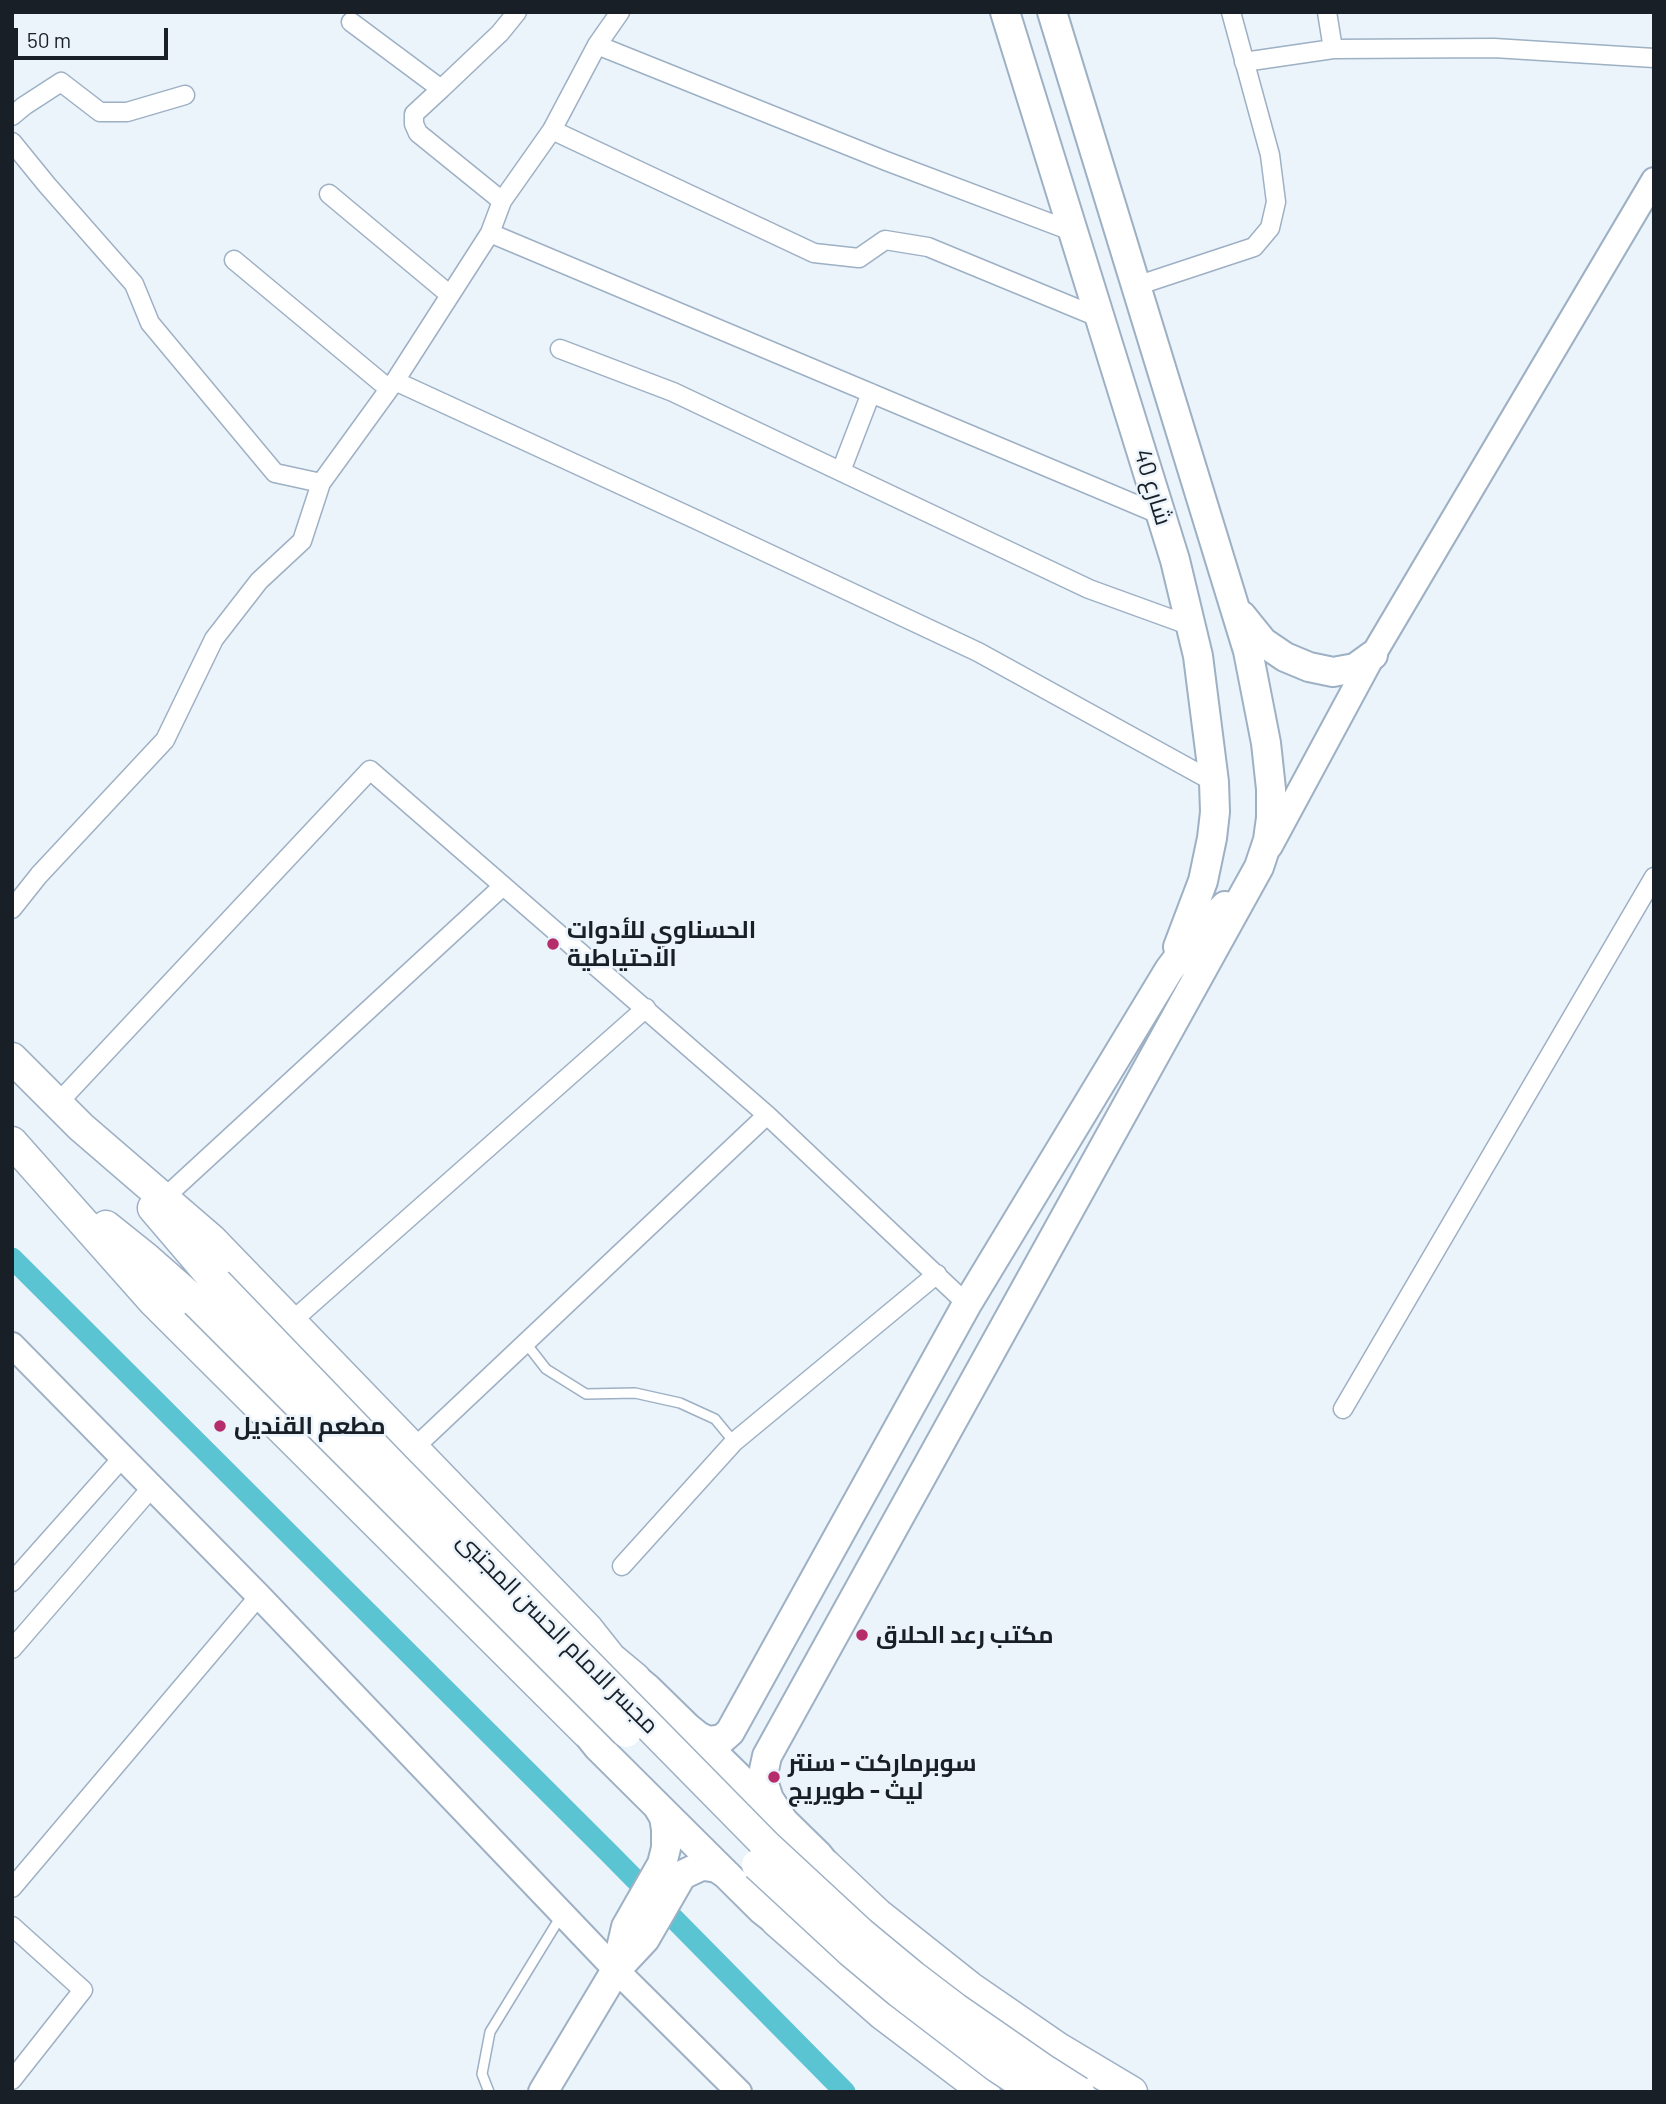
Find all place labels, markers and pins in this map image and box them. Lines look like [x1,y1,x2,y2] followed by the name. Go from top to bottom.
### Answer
[567,916,756,972] place label: الحسناوي للأدوات الاحتياطية
[545,936,561,952] marker: الحسناوي للأدوات الاحتياطية
[234,1412,386,1440] place label: مطعم القنديل
[212,1418,228,1434] marker: مطعم القنديل
[876,1621,1054,1649] place label: مكتب رعد الحلاق
[854,1627,870,1643] marker: مكتب رعد الحلاق
[788,1749,976,1805] place label: سوبرماركت - سنتر ليث - طويريج
[766,1769,782,1785] marker: سوبرماركت - سنتر ليث - طويريج

